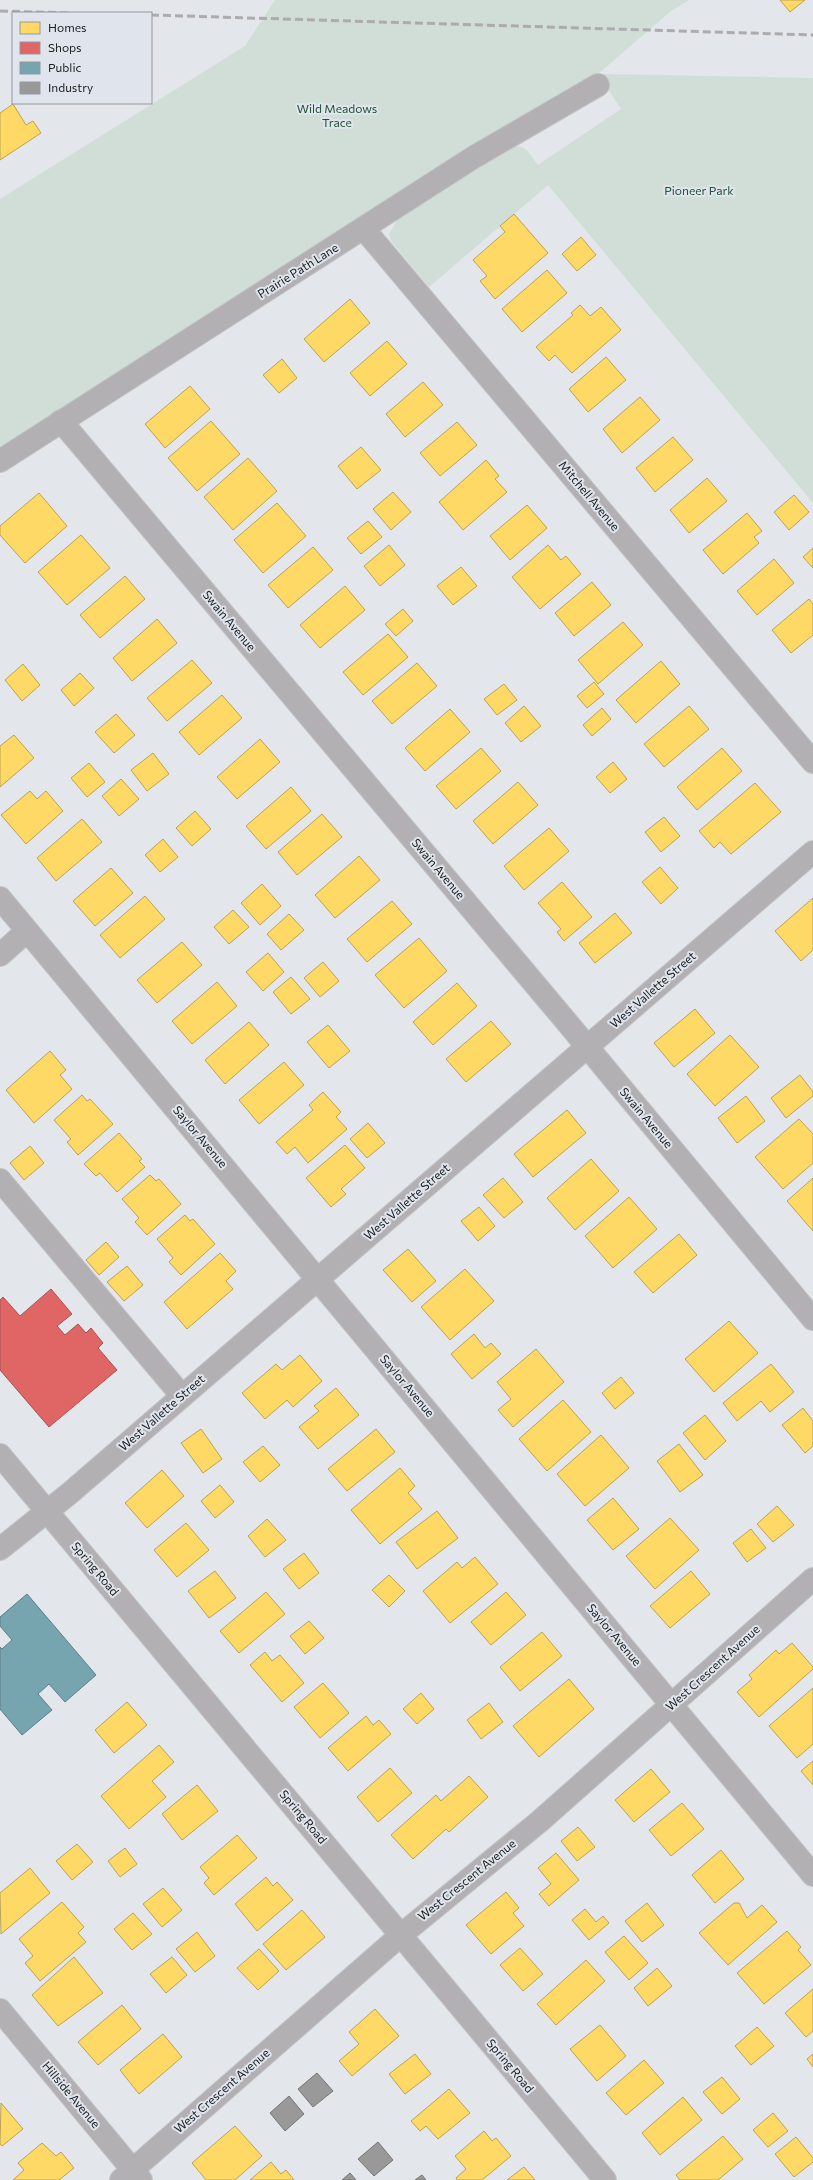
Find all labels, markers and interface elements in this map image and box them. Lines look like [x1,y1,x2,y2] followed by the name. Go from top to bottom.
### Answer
[12,12,152,104] legend
[48,20,86,34] text: Homes
[48,40,82,54] text: Shops
[48,60,81,74] text: Public
[48,80,93,94] text: Industry
[297,101,377,129] park label: Wild Meadows Trace
[664,183,734,197] park label: Pioneer Park
[255,240,340,301] street label: Prairie Path Lane
[556,458,623,533] street label: Mitchell Avenue
[200,587,259,654] street label: Swain Avenue
[409,835,468,902] street label: Swain Avenue
[607,948,698,1030] street label: West Vallette Street
[617,1084,676,1151] street label: Swain Avenue
[171,1102,231,1170] street label: Saylor Avenue
[361,1160,452,1242] street label: West Vallette Street
[378,1351,438,1419] street label: Saylor Avenue
[116,1371,207,1453] street label: West Vallette Street
[69,1539,122,1598] street label: Spring Road
[585,1600,645,1668] street label: Saylor Avenue
[663,1621,762,1713] street label: West Crescent Avenue
[277,1787,330,1846] street label: Spring Road
[415,1836,518,1923] street label: West Crescent Avenue
[484,2036,537,2095] street label: Spring Road
[171,2045,272,2135] street label: West Crescent Avenue
[40,2058,104,2130] street label: Hillside Avenue

